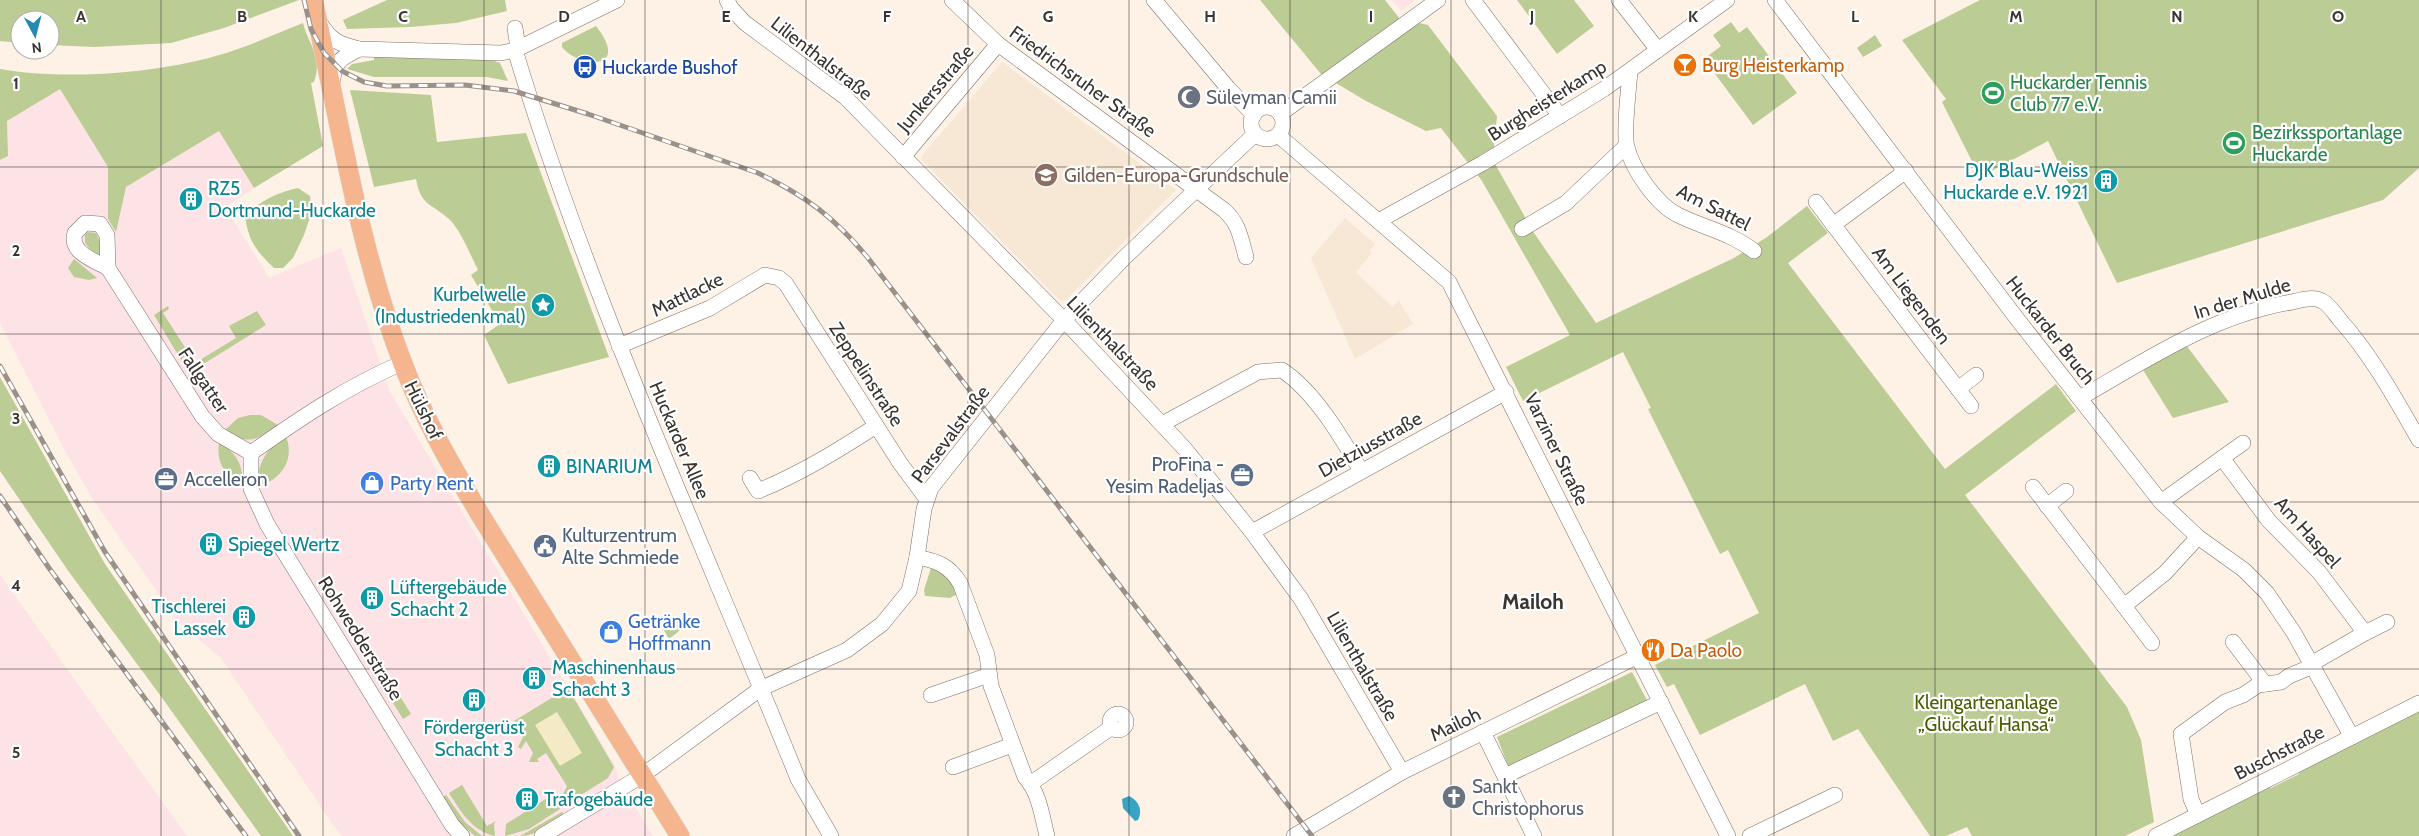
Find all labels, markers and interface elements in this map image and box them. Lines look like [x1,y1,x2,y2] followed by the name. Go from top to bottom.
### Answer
[76,7,86,26] text: A
[237,7,247,26] text: B
[398,7,408,26] text: C
[558,7,570,26] text: D
[721,7,731,26] text: E
[883,7,892,26] text: F
[1043,7,1053,26] text: G
[1204,7,1216,26] text: H
[1369,7,1373,26] text: I
[1529,7,1534,26] text: J
[1688,7,1698,26] text: K
[1851,7,1859,26] text: L
[2009,7,2023,26] text: M
[2171,7,2183,26] text: N
[2332,7,2344,26] text: O
[10,10,60,60] north arrow
[766,12,877,105] street label: Lilienthalstraße
[1005,21,1161,142] street label: Friedrichsruher Straße
[31,38,43,57] text: N
[892,40,979,137] street label: Junkersstraße
[1672,52,1698,78] bar icon: Burg Heisterkamp
[572,54,598,80] bus stop icon: Huckarde Bushof
[1702,54,1844,77] place label: Burg Heisterkamp
[1484,55,1611,146] street label: Burgheisterkamp
[602,56,738,79] place label: Huckarde Bushof
[2010,71,2147,116] place label: Huckarder Tennis Club 77 e.V.
[13,74,19,93] text: 1
[1980,80,2006,106] sports icon: Huckarder Tennis Club 77 e.V.
[1176,84,1202,110] mosque icon: Süleyman Camii
[1206,86,1337,109] place label: Süleyman Camii
[2252,121,2403,166] place label: Bezirkssportanlage Huckarde
[2221,130,2247,156] sports icon: Bezirkssportanlage Huckarde
[1943,159,2088,204] place label: DJK Blau-Weiss Huckarde e.V. 1921
[1033,162,1059,188] school or university icon: Gilden-Europa-Grundschule
[1064,164,1289,187] place label: Gilden-Europa-Grundschule
[2093,168,2119,194] building icon: DJK Blau-Weiss Huckarde e.V. 1921
[208,177,376,222] place label: RZ5 Dortmund-Huckarde
[1673,179,1755,236] street label: Am Sattel
[178,186,204,212] building icon: RZ5 Dortmund-Huckarde
[12,241,20,260] text: 2
[1867,242,1956,349] street label: Am Liegenden
[648,267,727,322] street label: Mattlacke
[2001,271,2100,389] street label: Huckarder Bruch
[2191,273,2294,324] street label: In der Mulde
[375,283,526,328] place label: Kurbelwelle (Industriedenkmal)
[1062,291,1164,396] street label: Lilienthalstraße
[530,292,556,318] place icon: Kurbelwelle (Industriedenkmal)
[824,318,909,431] street label: Zeppelinstraße
[173,343,234,417] street label: Fallgatter
[400,377,448,444] street label: Hülshof
[644,378,715,503] street label: Huckarder Allee
[906,381,995,488] street label: Parsevalstraße
[1519,389,1594,509] street label: Varziner Straße
[1315,406,1426,482] street label: Dietziusstraße
[12,409,20,428] text: 3
[536,453,562,479] building icon: BINARIUM
[1105,453,1224,498] place label: ProFina - Yesim Radeljas
[566,455,653,478] place label: BINARIUM
[1229,462,1255,488] office icon: ProFina - Yesim Radeljas
[153,466,179,492] office icon: Accelleron
[184,468,268,491] place label: Accelleron
[359,470,385,496] shop icon: Party Rent
[390,472,474,495] place label: Party Rent
[2270,492,2346,573] street label: Am Haspel
[562,524,679,569] place label: Kulturzentrum Alte Schmiede
[198,531,224,557] building icon: Spiegel Wertz
[228,533,340,556] place label: Spiegel Wertz
[532,533,558,559] public building icon: Kulturzentrum Alte Schmiede
[313,572,408,705] street label: Rohwedderstraße
[11,576,21,595] text: 4
[390,576,507,621] place label: Lüftergebäude Schacht 2
[359,585,385,611] building icon: Lüftergebäude Schacht 2
[1502,589,1564,614] district label: Mailoh
[152,595,226,640] place label: Tischlerei Lassek
[231,604,257,630] building icon: Tischlerei Lassek
[1322,607,1403,725] street label: Lilienthalstraße
[628,610,711,655] place label: Getränke Hoffmann
[598,619,624,645] shop icon: Getränke Hoffmann
[1640,637,1666,663] restaurant icon: Da Paolo
[1670,639,1742,662] place label: Da Paolo
[552,656,676,701] place label: Maschinenhaus Schacht 3
[521,665,547,691] building icon: Maschinenhaus Schacht 3
[461,687,487,713] building icon: Fördergerüst Schacht 3
[1914,691,2058,736] park label: Kleingartenanlage „Glückauf Hansa“
[1426,702,1484,747] street label: Mailoh
[424,716,525,761] place label: Fördergerüst Schacht 3
[2230,720,2328,785] street label: Buschstraße
[12,743,20,762] text: 5
[1472,775,1584,820] place label: Sankt Christophorus
[1441,784,1467,810] church icon: Sankt Christophorus
[514,786,540,812] building icon: Trafogebäude
[544,788,653,811] place label: Trafogebäude

